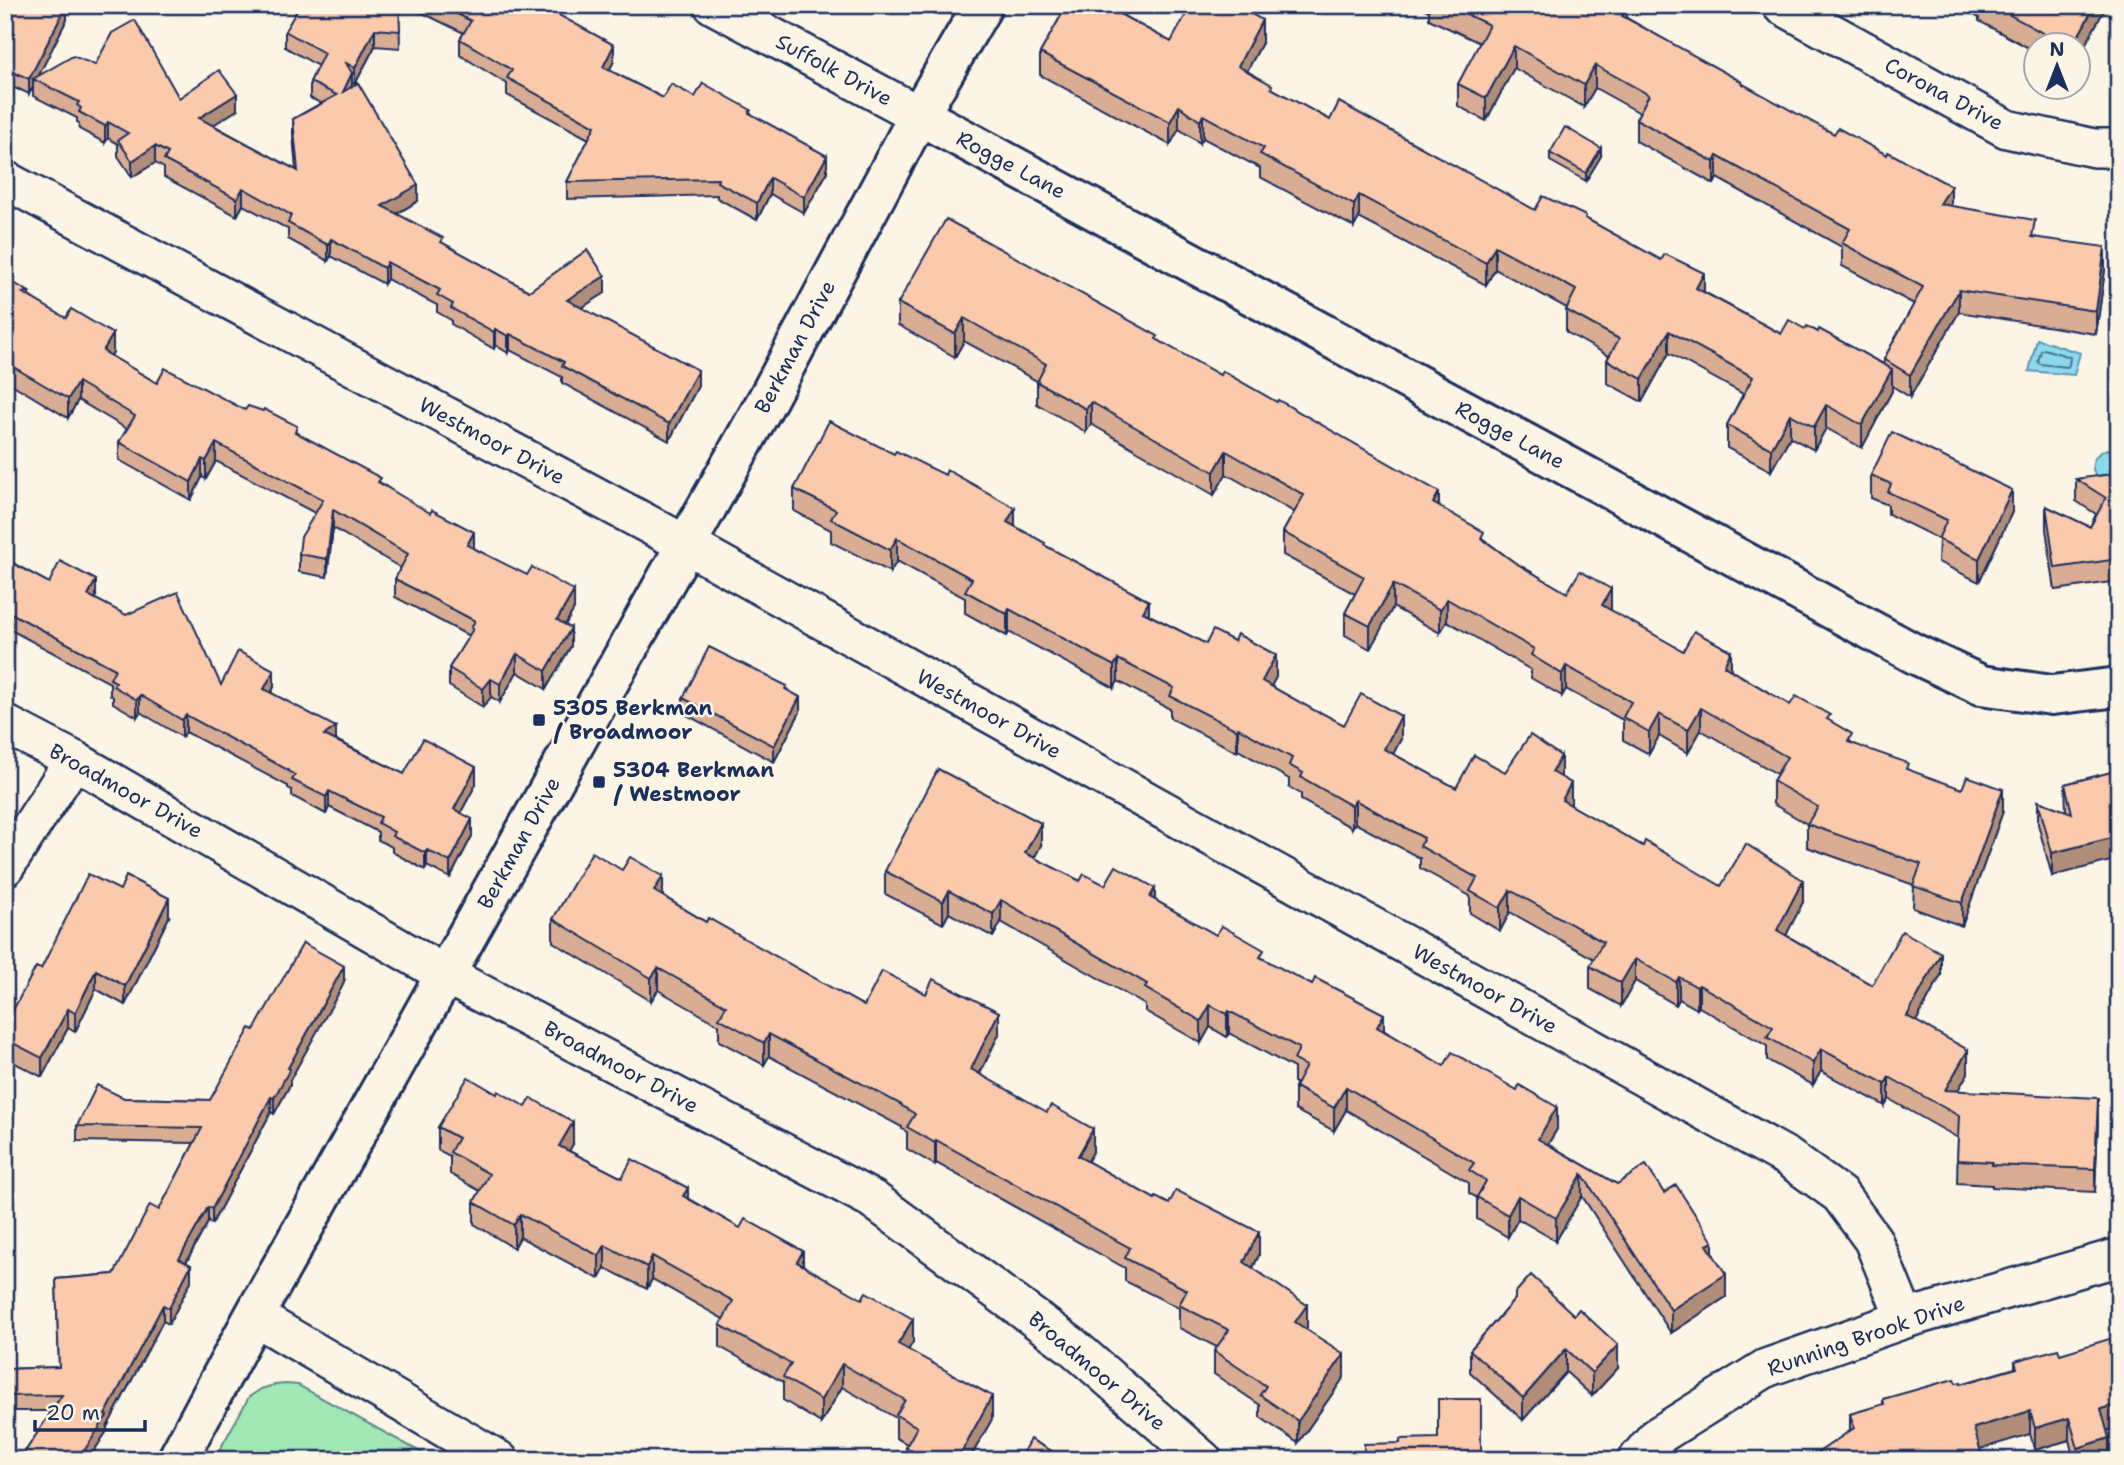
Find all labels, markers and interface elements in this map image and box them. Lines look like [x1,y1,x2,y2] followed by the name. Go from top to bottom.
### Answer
[771,28,897,112] street label: Suffolk Drive
[2022,32,2092,102] north arrow
[2049,37,2065,62] text: N
[1880,51,2008,137] street label: Corona Drive
[951,124,1071,206] street label: Rogge Lane
[748,275,842,419] street label: Berkman Drive
[414,391,570,491] street label: Westmoor Drive
[1450,394,1570,476] street label: Rogge Lane
[912,663,1066,765] street label: Westmoor Drive
[553,694,713,746] place label: 5305 Berkman / Broadmoor
[531,712,547,728] marker: 5305 Berkman / Broadmoor
[44,737,208,845] street label: Broadmoor Drive
[613,756,774,808] place label: 5304 Berkman / Westmoor
[471,772,567,914] street label: Berkman Drive
[591,774,607,790] marker: 5304 Berkman / Westmoor
[1408,938,1562,1040] street label: Westmoor Drive
[539,1014,703,1120] street label: Broadmoor Drive
[1764,1289,1968,1383] street label: Running Brook Drive
[1022,1305,1172,1437] street label: Broadmoor Drive
[35,1388,145,1432] scale bar
[46,1399,100,1427] text: 20 m

